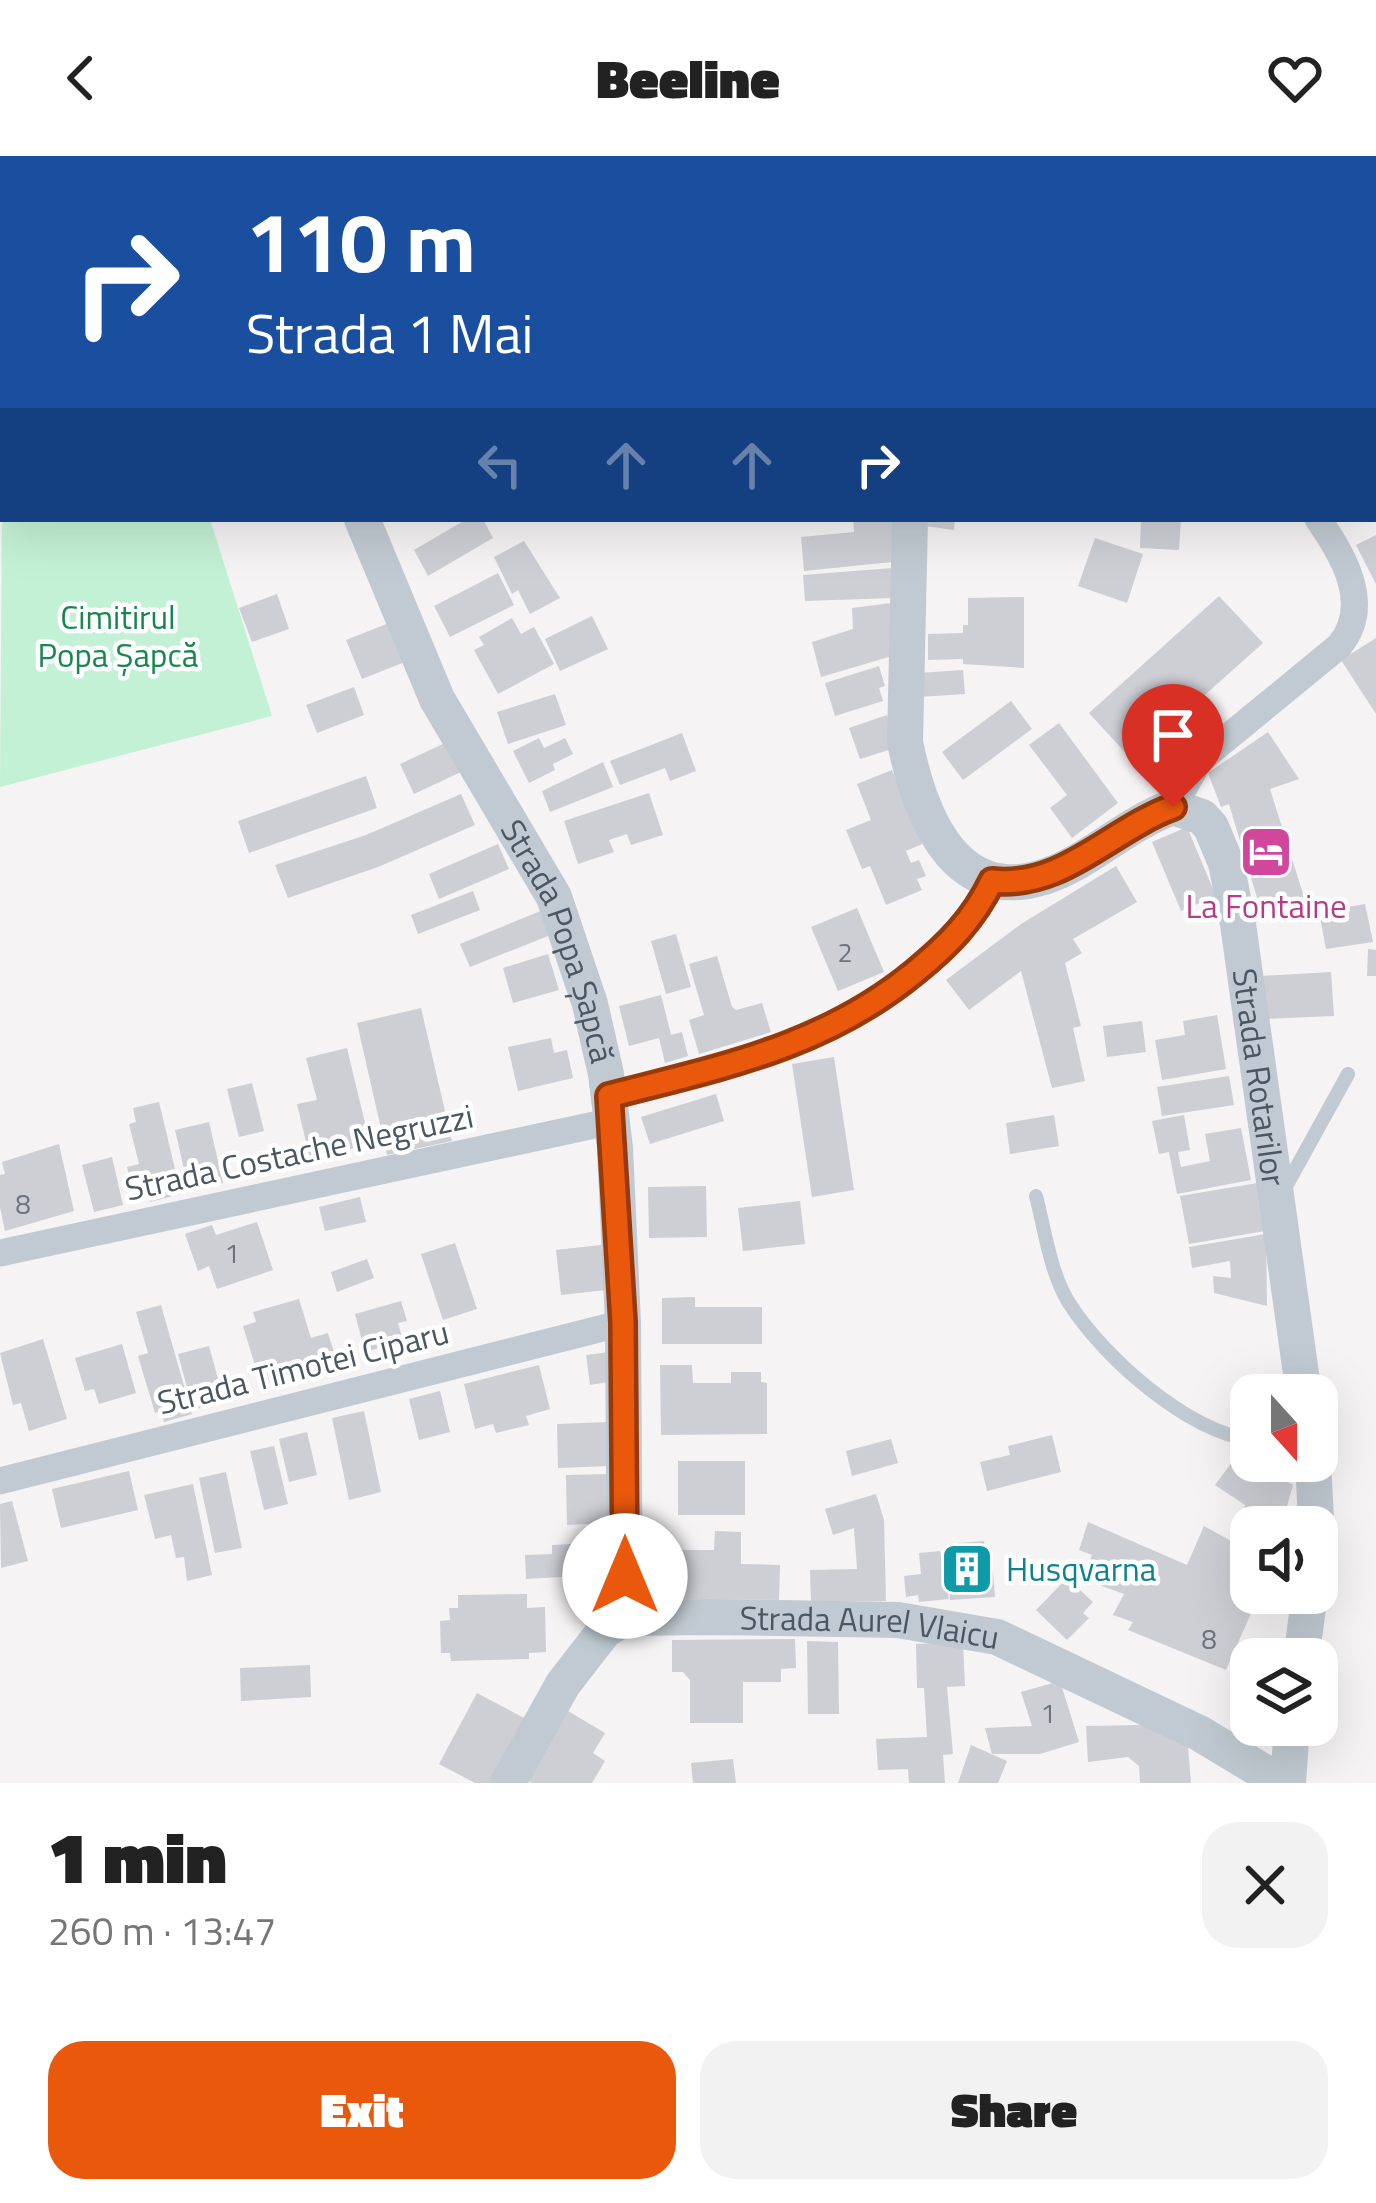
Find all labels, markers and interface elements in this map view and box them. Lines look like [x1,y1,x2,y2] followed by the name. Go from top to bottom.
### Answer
[596,37,780,119] text: Beeline
[48,45,114,111] icon: back
[1262,45,1328,111] icon: heart
[246,177,476,305] text: 110 m
[48,204,204,360] icon: right
[246,292,533,374] text: Strada 1 Mai
[467,432,533,498] icon: left
[593,432,659,498] icon: ahead
[719,432,785,498] icon: ahead
[845,432,911,498] icon: right
[38,592,198,680] park label: Cimitirul Popa Șapcă
[1122,684,1224,807] pin
[1140,702,1206,768] icon: arrive
[488,810,628,1068] street label: Strada Popa Șapcă
[1238,824,1294,880] hotel icon: La Fontaine
[1185,881,1347,931] place label: La Fontaine
[837,931,853,972] house number: 2
[1220,965,1299,1189] street label: Strada Rotarilor
[120,1091,478,1213] street label: Strada Costache Negruzzi
[15,1183,31,1224] house number: 8
[224,1232,240,1273] house number: 1
[152,1307,454,1427] street label: Strada Timotei Ciparu
[1230,1374,1338,1482] north arrow
[1230,1374,1338,1746] map controls
[1230,1506,1338,1614] button: sound
[562,1513,688,1639] position arrow
[939,1541,995,1597] building icon: Husqvarna
[1006,1544,1156,1594] place label: Husqvarna
[739,1592,1003,1662] street label: Strada Aurel Vlaicu
[1201,1618,1217,1659] house number: 8
[1230,1638,1338,1746] button: layers
[1040,1692,1056,1733] house number: 1
[48,1801,227,1911] text: 1 min
[1202,1822,1328,1948] button: close
[48,1901,276,1960] text: 260 m · 13:47
[48,2041,676,2179] button: Exit
[700,2041,1328,2179] button: Share

